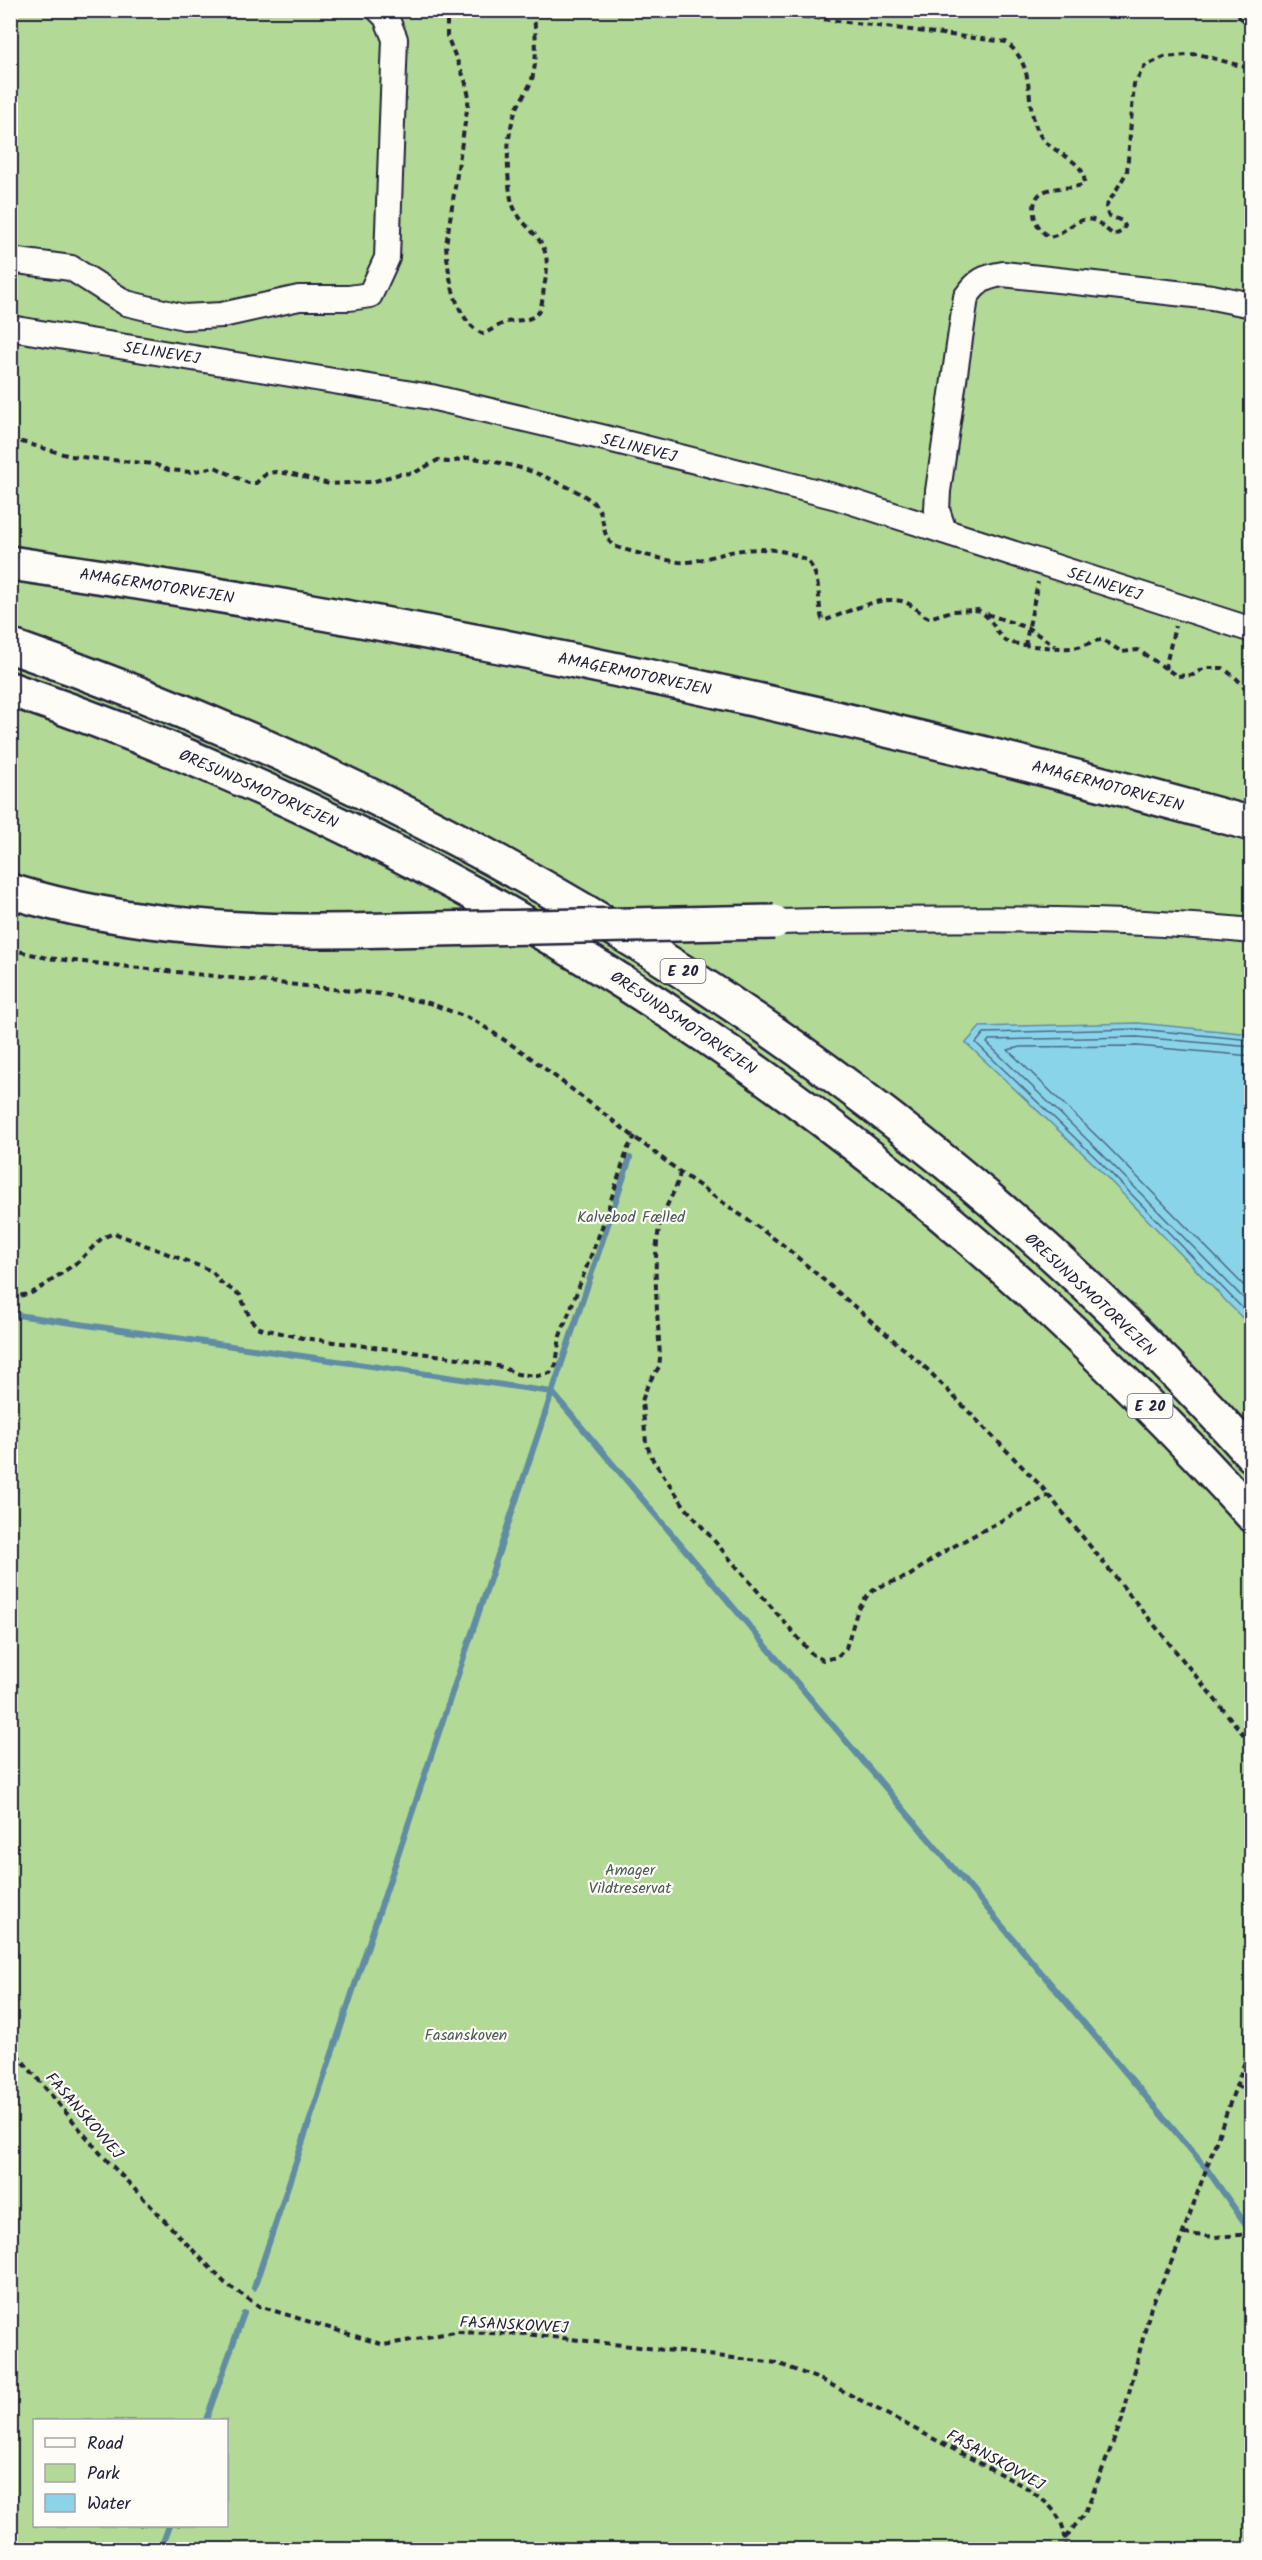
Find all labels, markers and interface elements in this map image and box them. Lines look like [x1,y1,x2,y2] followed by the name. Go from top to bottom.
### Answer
[122,335,202,372] street label: SELINEVEJ
[598,427,680,470] street label: SELINEVEJ
[1064,561,1146,608] street label: SELINEVEJ
[78,562,236,611] street label: AMAGERMOTORVEJEN
[556,646,714,703] street label: AMAGERMOTORVEJEN
[175,743,342,836] street label: ØRESUNDSMOTORVEJEN
[1029,754,1186,819] street label: AMAGERMOTORVEJEN
[660,959,706,983] road number: E 20
[605,965,762,1082] street label: ØRESUNDSMOTORVEJEN
[577,1205,686,1230] park label: Kalvebod Fælled
[1019,1227,1161,1363] street label: ØRESUNDSMOTORVEJEN
[1128,1394,1172,1418] road number: E 20
[589,1858,672,1901] park label: Amager Vildtreservat
[425,2023,507,2048] park label: Fasanskoven
[39,2067,129,2166] street label: FASANSKOVVEJ
[459,2310,569,2341] street label: FASANSKOVVEJ
[33,2419,228,2527] legend
[942,2423,1049,2498] street label: FASANSKOVVEJ
[87,2430,124,2459] text: Road
[87,2460,120,2489] text: Park
[87,2490,132,2519] text: Water

